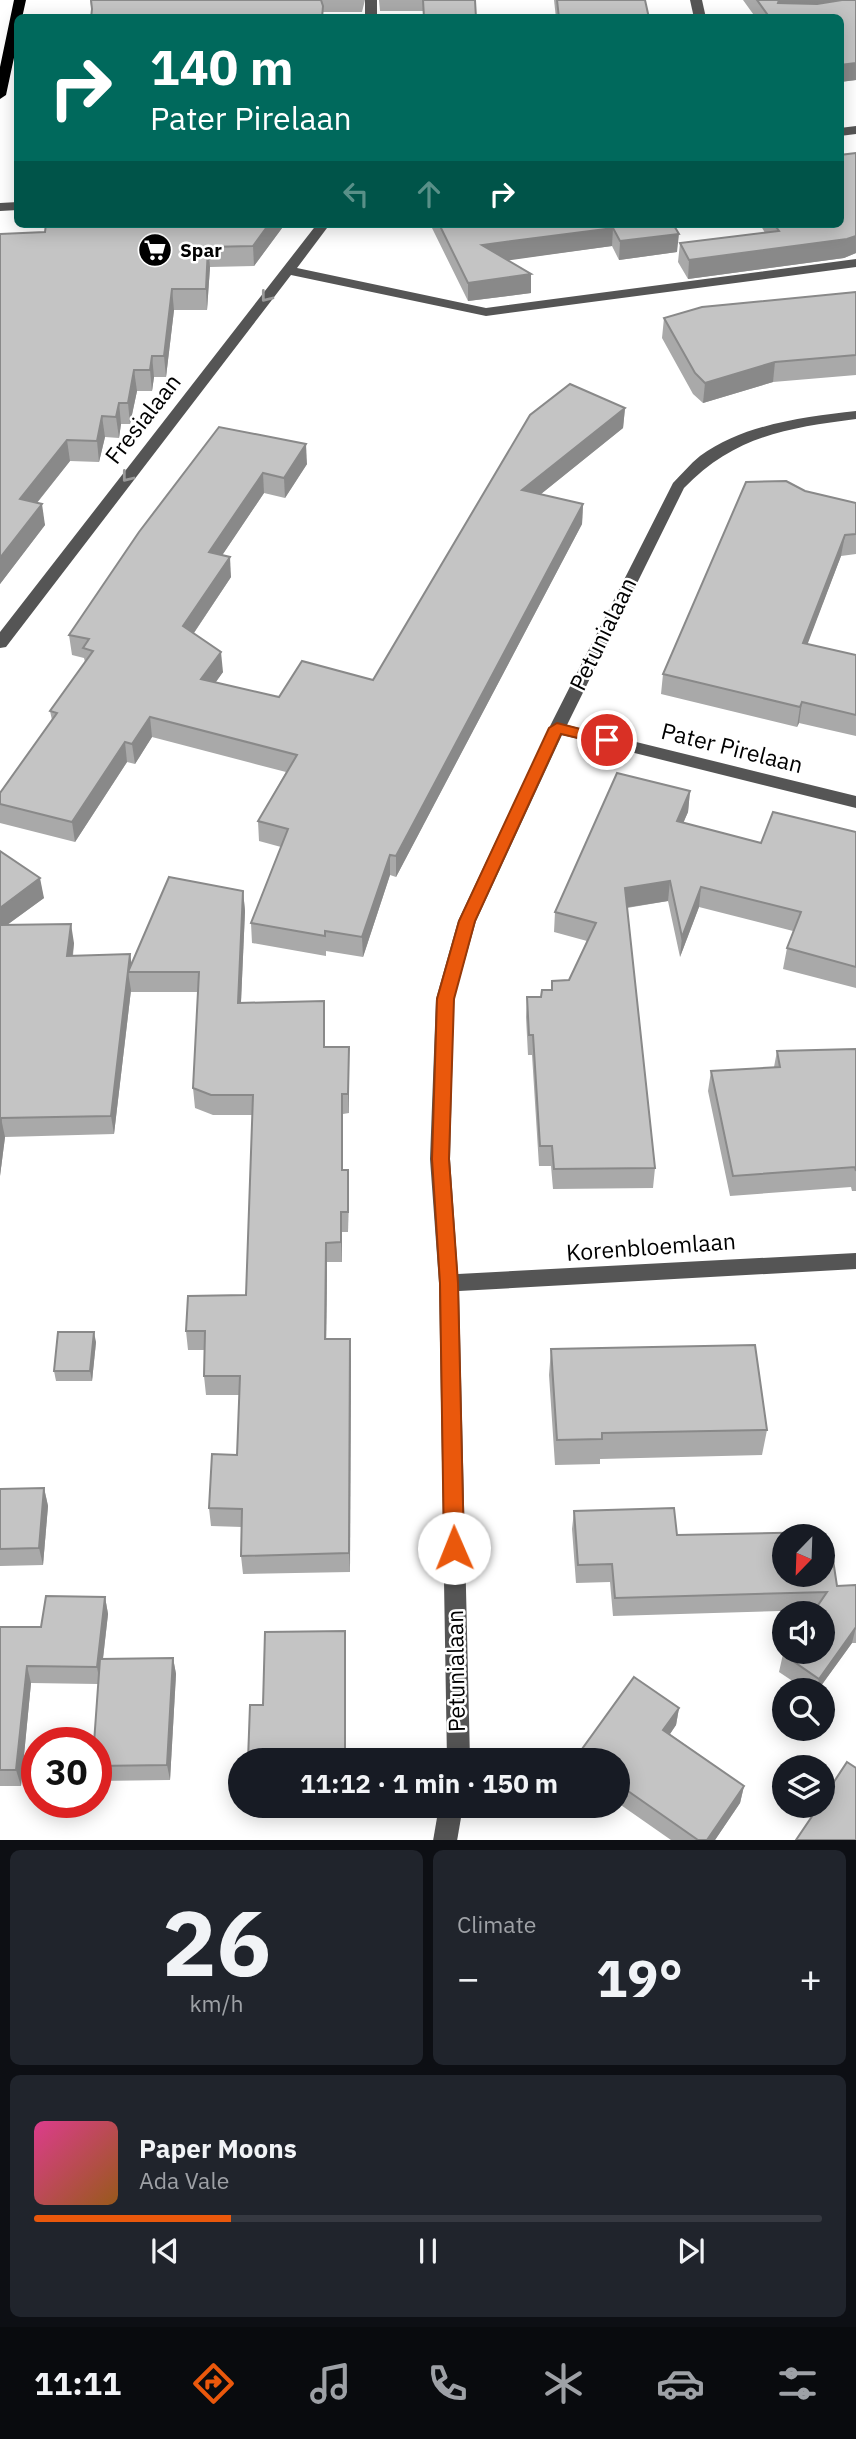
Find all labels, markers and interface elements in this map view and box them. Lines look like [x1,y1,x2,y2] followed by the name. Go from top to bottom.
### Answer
[150,35,294,98] text: 140 m
[35,42,126,133] icon: right
[150,97,352,139] text: Pater Pirelaan
[337,175,375,213] icon: left
[410,175,448,213] icon: ahead
[483,175,521,213] icon: right
[136,231,174,269] supermarket icon: Spar
[180,238,222,262] place label: Spar
[262,289,275,302] one-way arrow
[98,367,187,470] street label: Fresialaan
[123,469,136,482] one-way arrow
[562,572,642,695] street label: Petunialaan
[577,710,637,770] pin
[658,715,806,779] street label: Pater Pirelaan
[588,721,626,759] icon: arrive
[565,1225,737,1267] street label: Korenbloemlaan
[417,1511,491,1585] position arrow
[772,1524,835,1587] north arrow
[772,1524,835,1818] map controls
[772,1601,835,1664] button: sound
[439,1610,471,1732] street label: Petunialaan
[772,1678,835,1741] button: search
[21,1727,112,1818] speed limit sign: 30
[772,1755,835,1818] button: layers
[300,1766,558,1800] text: 11:12 · 1 min · 150 m
[162,1883,271,2001] text: 26
[457,1909,536,1939] text: Climate
[596,1944,683,2011] text: 19°
[457,1953,480,2002] text: −
[799,1953,822,2002] text: +
[189,1988,244,2018] text: km/h
[139,2131,297,2165] text: Paper Moons
[139,2165,229,2195] text: Ada Vale
[146,2232,184,2270] icon: previous
[409,2232,447,2270] icon: pause
[672,2232,710,2270] icon: next
[189,2359,238,2408] icon: directions
[306,2359,355,2408] icon: music
[423,2359,472,2408] icon: phone
[539,2359,588,2408] icon: climate
[656,2359,705,2408] icon: car
[773,2359,822,2408] icon: filters
[34,2362,121,2404] text: 11:11

